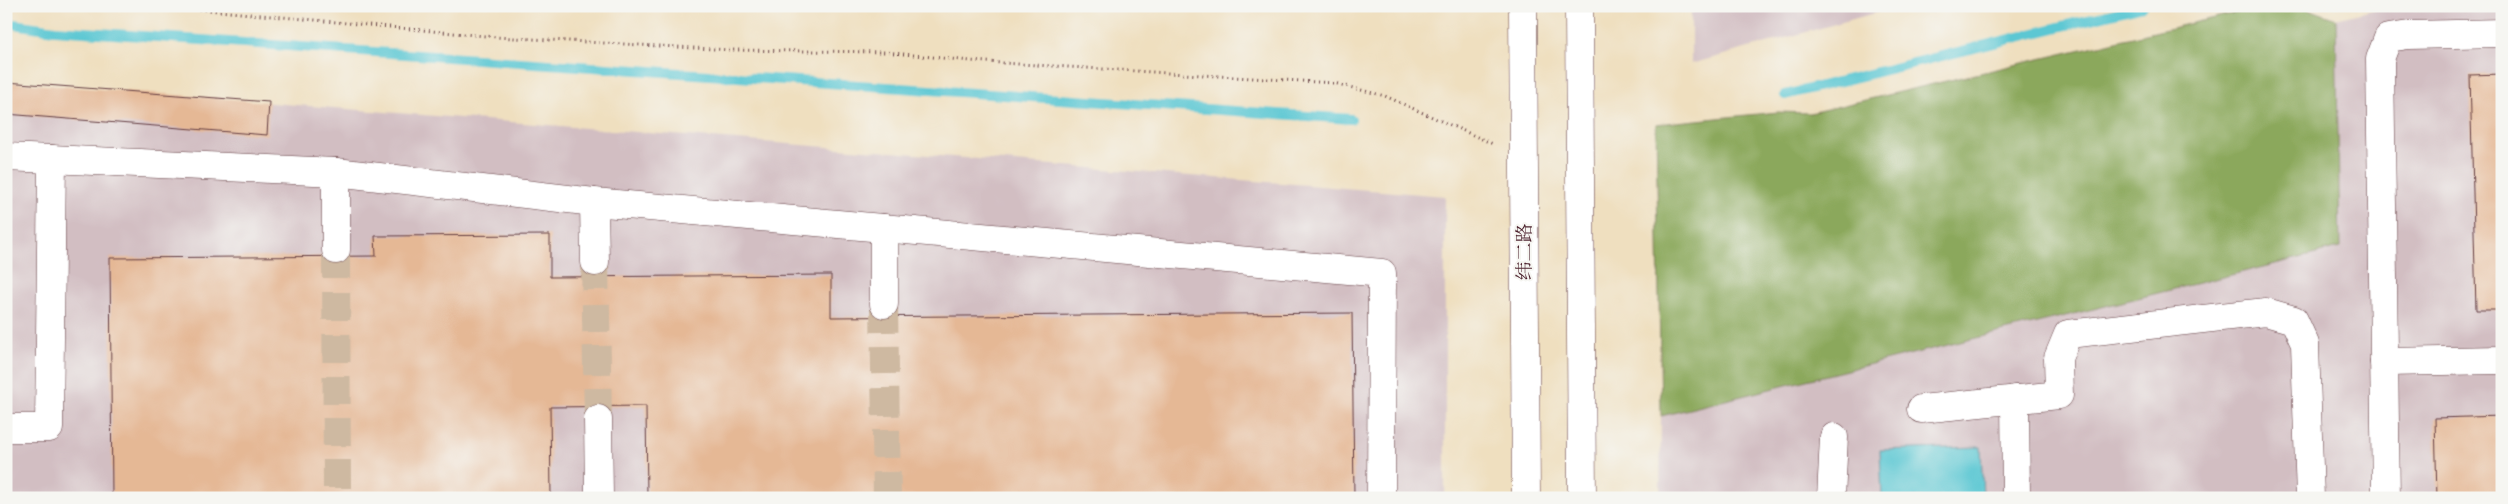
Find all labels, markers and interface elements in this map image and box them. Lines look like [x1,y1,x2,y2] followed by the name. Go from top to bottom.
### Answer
[1513,223,1537,281] street label: 纬二路

